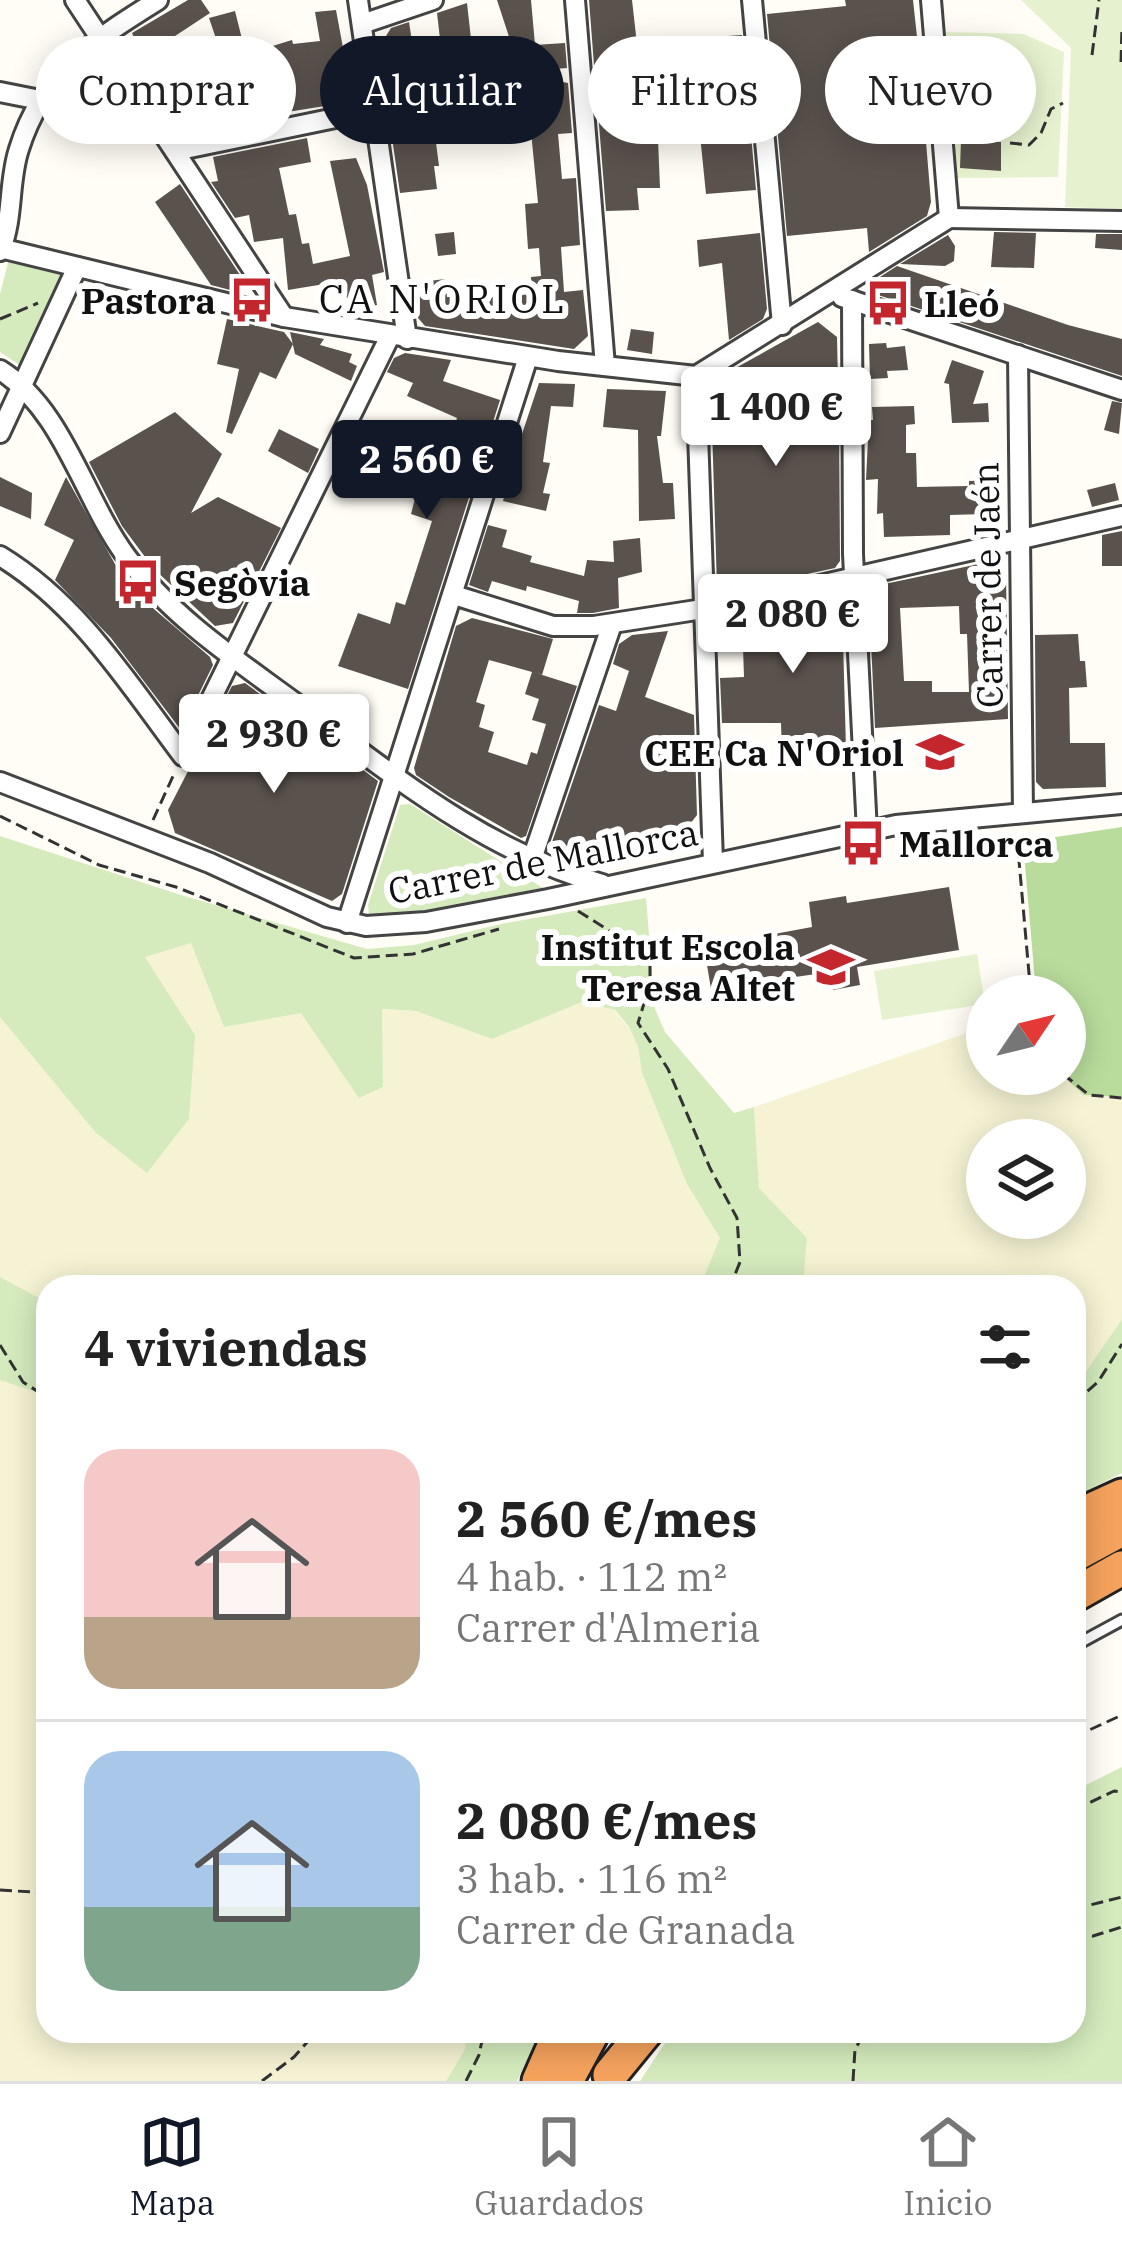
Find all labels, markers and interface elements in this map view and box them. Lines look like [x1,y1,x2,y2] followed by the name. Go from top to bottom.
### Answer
[36,36,296,144] chip: Comprar
[320,36,564,144] chip: Alquilar
[588,36,801,144] chip: Filtros
[825,36,1036,144] chip: Nuevo
[319,273,567,324] district label: CA N'ORIOL
[227,275,277,325] bus stop icon: Pastora
[81,277,216,324] place label: Pastora
[863,278,913,328] bus stop icon: Lleó
[924,280,999,327] place label: Lleó
[665,367,887,469] pin: 1 400 €
[708,380,844,431] text: 1 400 €
[316,420,538,522] pin: 2 560 €
[359,433,495,484] text: 2 560 €
[961,462,1013,708] street label: Carrer de Jaén
[113,557,163,607] bus stop icon: Segòvia
[174,559,311,606] place label: Segòvia
[682,574,904,676] pin: 2 080 €
[725,587,861,638] text: 2 080 €
[163,694,385,796] pin: 2 930 €
[206,707,342,758] text: 2 930 €
[915,727,965,777] school or university icon: CEE Ca N'Oriol
[644,729,904,776] place label: CEE Ca N'Oriol
[384,808,702,914] street label: Carrer de Mallorca
[838,818,888,868] bus stop icon: Mallorca
[899,820,1054,867] place label: Mallorca
[541,923,795,1011] place label: Institut Escola Teresa Altet
[806,942,856,992] school or university icon: Institut Escola Teresa Altet
[966,975,1086,1095] north arrow
[966,975,1086,1239] map controls
[966,1119,1086,1239] button: layers
[84,1314,368,1380] text: 4 viviendas
[972,1314,1038,1380] icon: filters
[456,1485,757,1551] text: 2 560 €/mes
[180,1497,324,1641] icon: home
[456,1551,727,1602] text: 4 hab. · 112 m²
[456,1602,761,1653] text: Carrer d'Almeria
[456,1787,757,1853] text: 2 080 €/mes
[180,1799,324,1943] icon: home
[456,1853,727,1904] text: 3 hab. · 116 m²
[456,1904,796,1955] text: Carrer de Granada
[130,2109,215,2224] tab: Mapa
[474,2109,644,2224] tab: Guardados
[903,2109,992,2224] tab: Inicio

